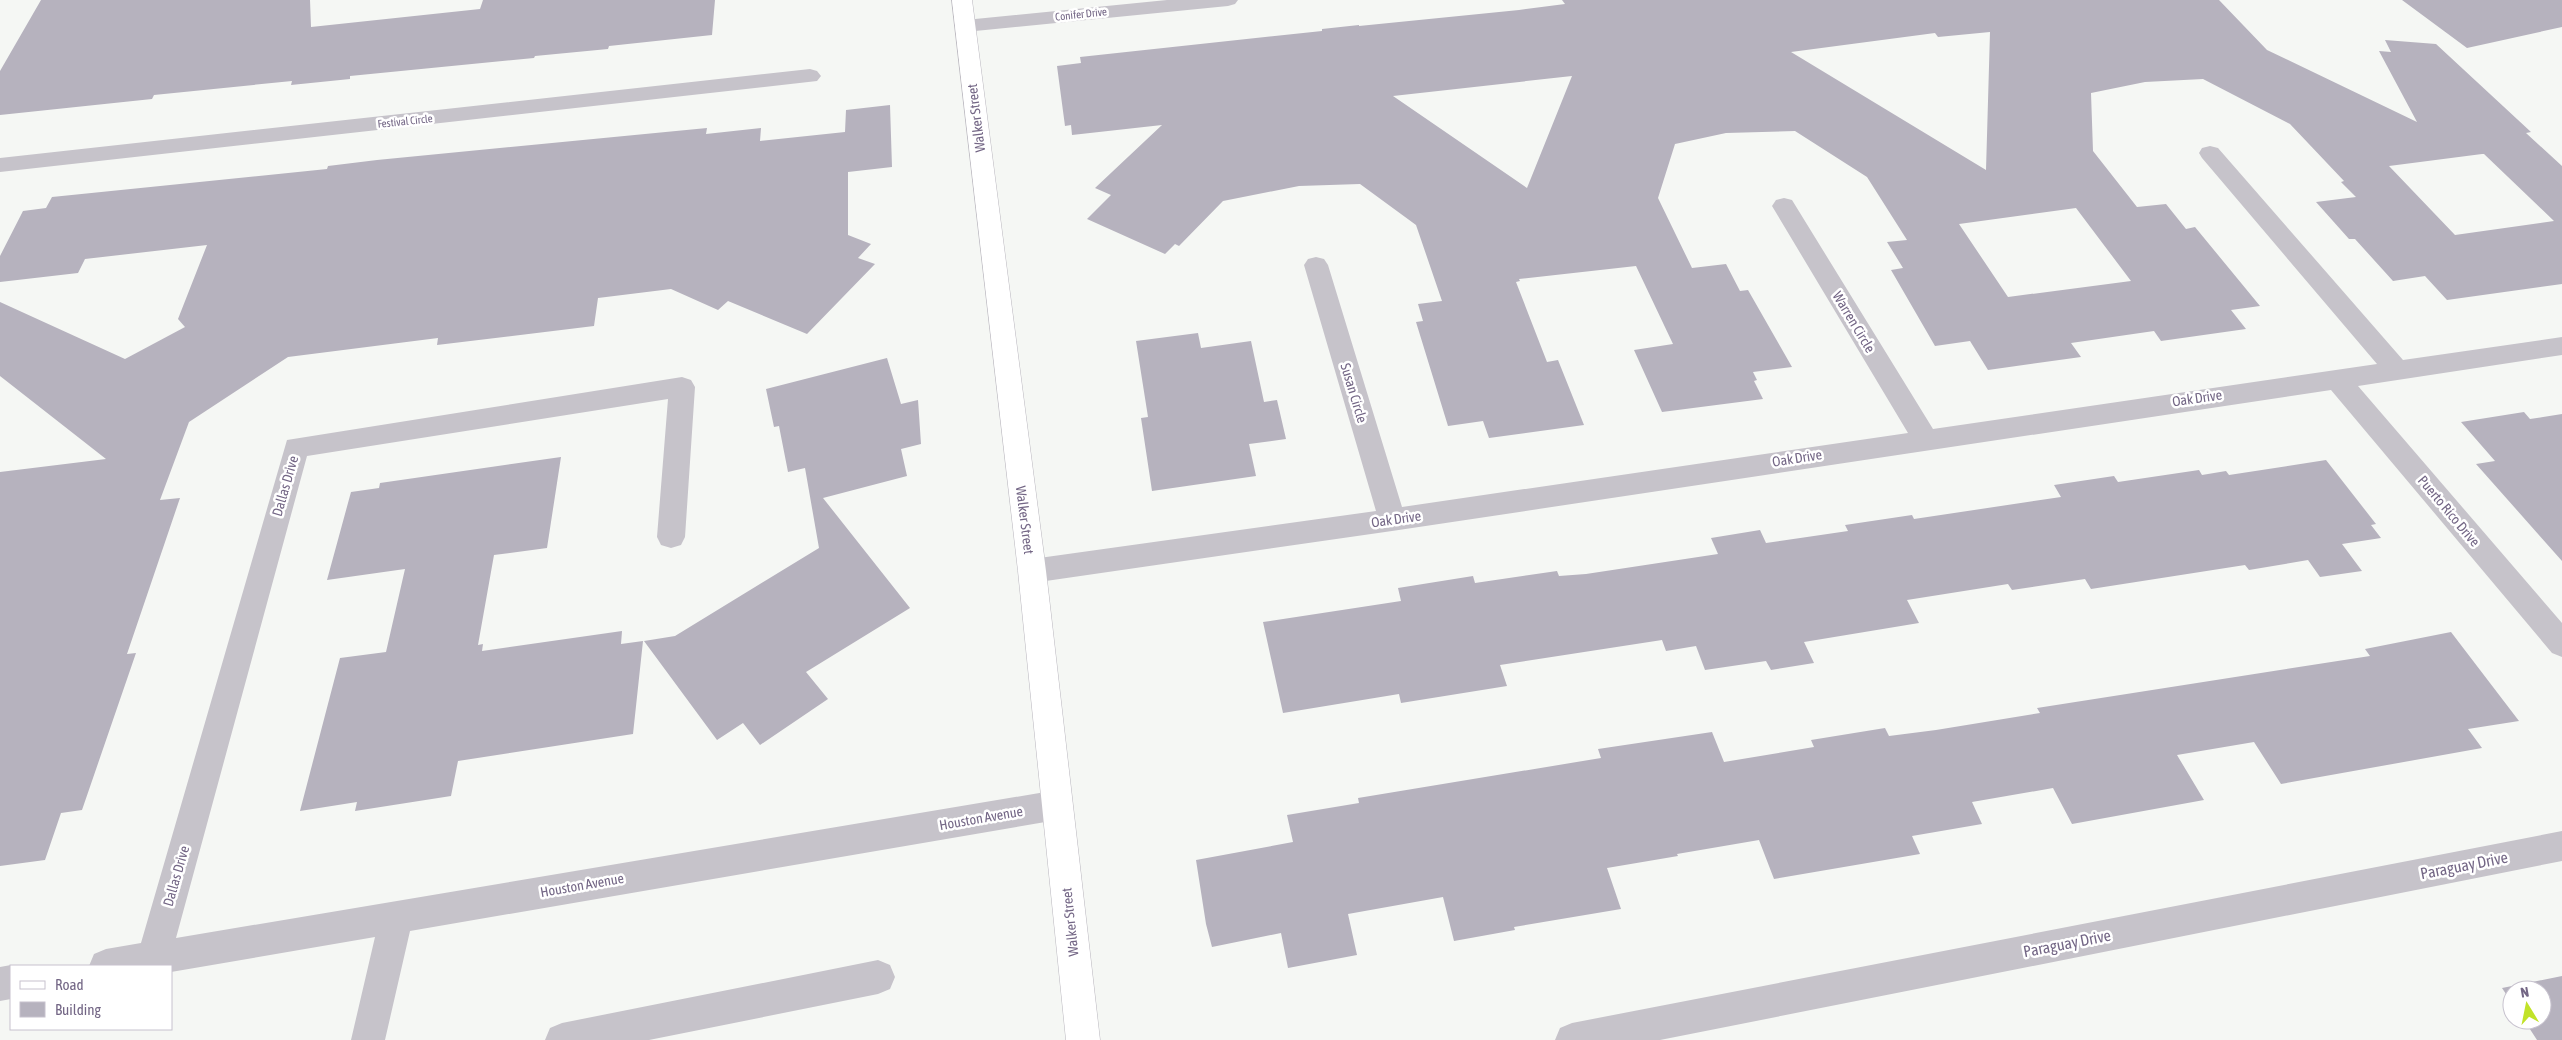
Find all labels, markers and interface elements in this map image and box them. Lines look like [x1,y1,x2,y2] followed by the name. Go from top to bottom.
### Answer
[1054,5,1108,23] street label: Conifer Drive
[964,83,988,153] street label: Walker Street
[377,112,433,130] street label: Festival Circle
[1830,289,1878,355] street label: Warren Circle
[1337,361,1371,425] street label: Susan Circle
[2171,387,2223,409] street label: Oak Drive
[1771,446,1823,470] street label: Oak Drive
[269,454,301,518] street label: Dallas Drive
[2415,472,2483,550] street label: Puerto Rico Drive
[1013,485,1037,555] street label: Walker Street
[1370,508,1422,530] street label: Oak Drive
[938,803,1024,833] street label: Houston Avenue
[160,844,192,908] street label: Dallas Drive
[2419,848,2509,883] street label: Paraguay Drive
[539,870,625,900] street label: Houston Avenue
[1058,887,1082,957] street label: Walker Street
[2022,926,2112,961] street label: Paraguay Drive
[10,965,172,1030] legend
[55,976,84,993] text: Road
[2502,980,2552,1030] north arrow
[2519,984,2530,1001] text: N
[55,1001,101,1018] text: Building

